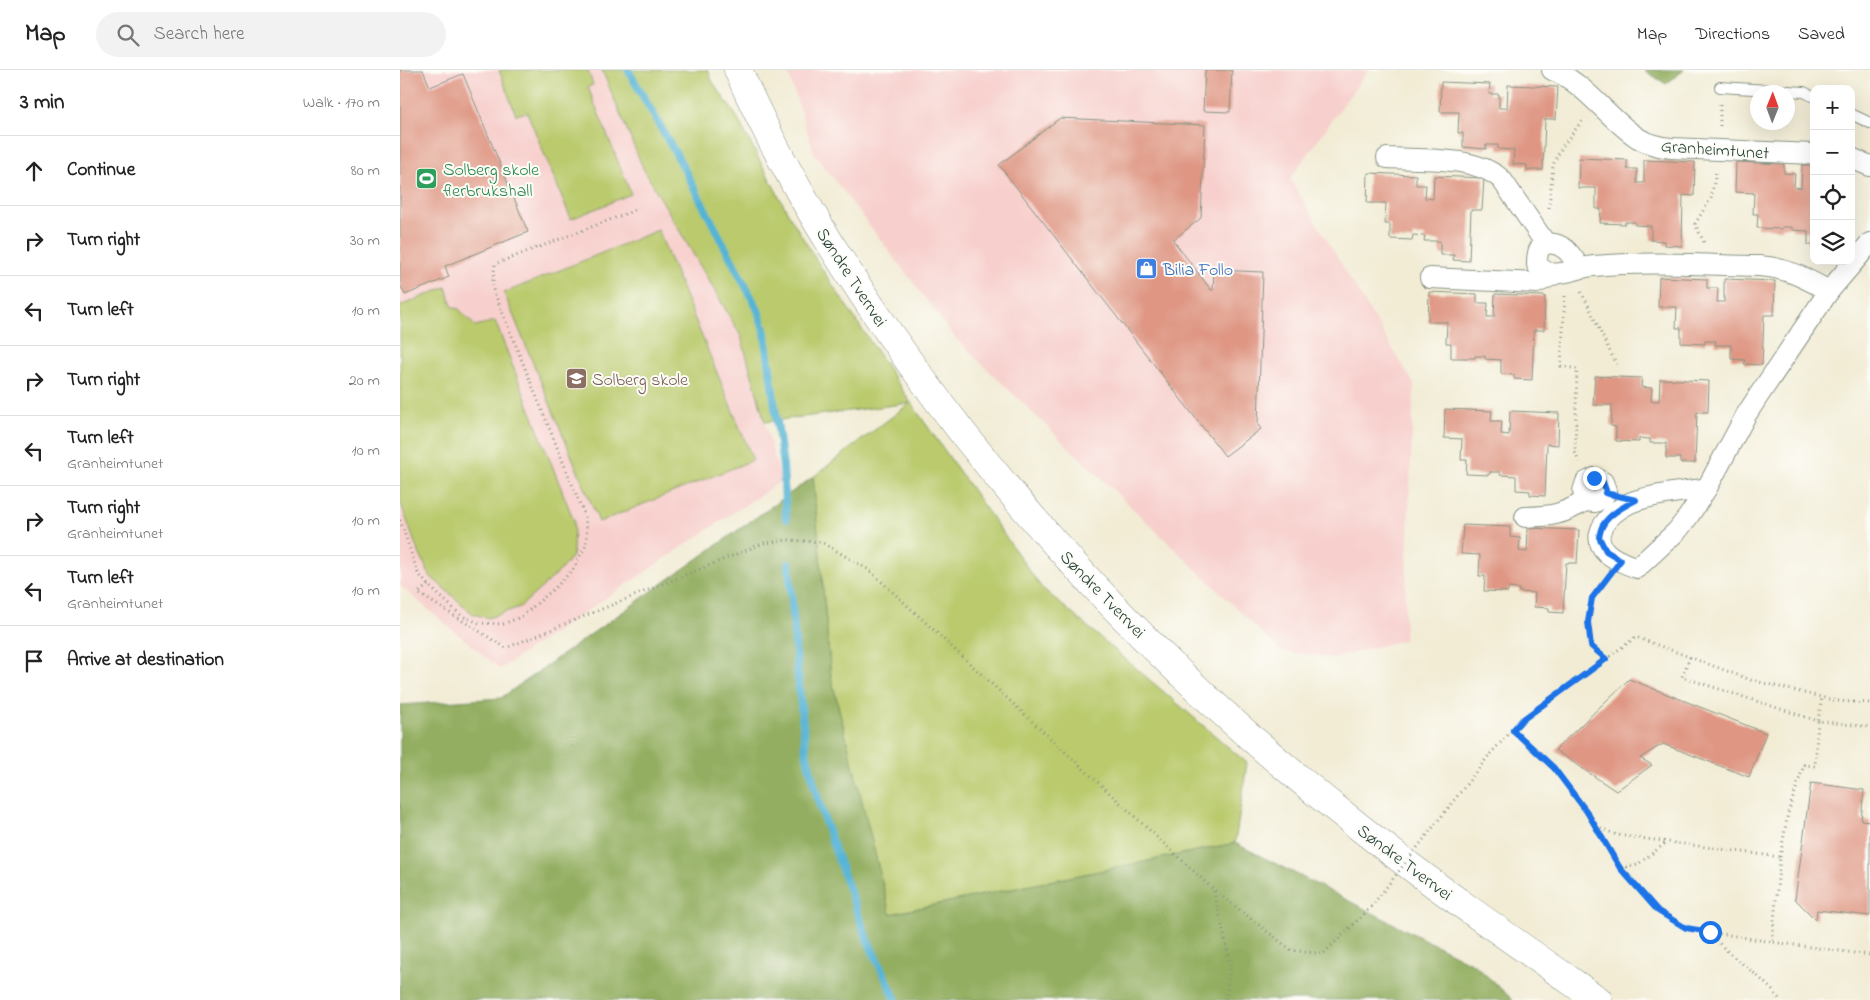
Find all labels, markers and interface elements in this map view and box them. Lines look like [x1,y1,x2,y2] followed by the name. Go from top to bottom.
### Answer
[96,12,446,57] search box
[25,17,66,52] text: Map
[114,21,142,49] icon: search
[154,21,245,48] text: Search here
[1637,22,1667,48] text: Map
[1695,22,1770,48] text: Directions
[1798,22,1845,48] text: Saved
[1750,85,1795,130] north arrow
[1810,85,1855,265] map controls
[1810,85,1855,130] button: +
[20,88,64,118] text: 3 min
[303,91,380,115] text: Walk · 170 m
[1810,130,1855,175] button: −
[1660,134,1770,168] street label: Granheimtunet
[20,157,48,185] icon: ahead
[67,157,135,184] text: Continue
[443,158,540,205] place label: Solberg skole flerbrukshall
[351,159,380,183] text: 80 m
[415,167,439,191] sports icon: Solberg skole flerbrukshall
[1810,175,1855,220] button: locate
[1810,220,1855,265] button: layers
[808,223,892,333] street label: Søndre Tverrvei
[20,227,48,255] icon: right
[67,227,140,254] text: Turn right
[350,229,380,253] text: 30 m
[1135,257,1159,281] shop icon: Bilia Follo
[1162,258,1233,284] place label: Bilia Follo
[20,297,48,325] icon: left
[67,297,134,324] text: Turn left
[352,299,380,323] text: 10 m
[20,367,48,395] icon: right
[67,367,140,394] text: Turn right
[564,367,588,391] school or university icon: Solberg skole
[592,368,689,395] place label: Solberg skole
[349,369,380,393] text: 20 m
[67,425,134,452] text: Turn left
[20,437,48,465] icon: left
[352,439,380,463] text: 10 m
[67,452,164,476] text: Granheimtunet
[1583,467,1606,490] route end
[67,495,140,522] text: Turn right
[20,507,48,535] icon: right
[352,509,380,533] text: 10 m
[67,522,164,546] text: Granheimtunet
[1053,545,1150,645] street label: Søndre Tverrvei
[67,565,134,592] text: Turn left
[20,577,48,605] icon: left
[352,579,380,603] text: 10 m
[67,592,164,616] text: Granheimtunet
[20,647,48,675] icon: arrive
[67,647,224,674] text: Arrive at destination
[1351,819,1457,908] street label: Søndre Tverrvei
[1699,921,1722,944] route start

